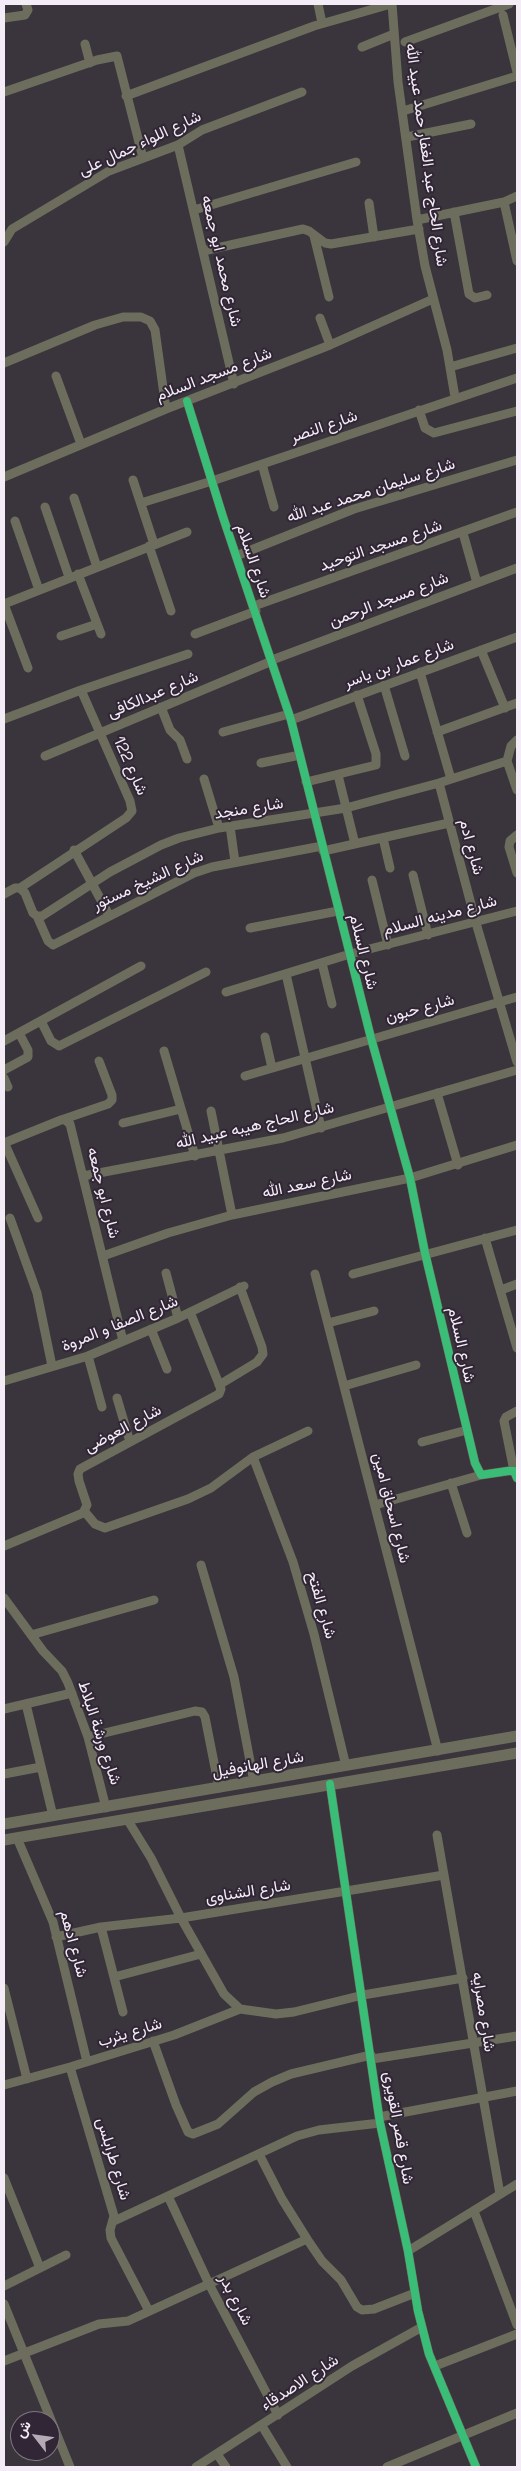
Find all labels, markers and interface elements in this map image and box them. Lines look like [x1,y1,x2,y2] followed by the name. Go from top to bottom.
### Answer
[401,42,451,268] street label: شارع الحاج عبد الغفار حمد عبيد الله
[76,107,204,181] street label: شارع اللواء جمال على
[197,193,245,329] street label: شارع محمد ابو جمعه
[153,344,275,406] street label: شارع مسجد السلام
[288,407,360,447] street label: شارع النصر
[284,455,458,527] street label: شارع سليمان محمد عبد الله
[317,516,445,576] street label: شارع مسجد التوحيد
[231,521,275,601] street label: شارع السلام
[326,568,452,632] street label: شارع مسجد الرحمن
[341,635,457,693] street label: شارع عمار بن ياسر
[105,667,201,723] street label: شارع عبدالكافى
[109,734,151,798] street label: شارع 122
[213,794,285,824] street label: شارع منجد
[454,817,488,877] street label: شارع ادم
[89,847,207,915] street label: شارع الشيخ مستور
[381,892,499,940] street label: شارع مدينه السلام
[344,912,382,992] street label: شارع السلام
[383,991,457,1027] street label: شارع حبون
[174,1098,336,1154] street label: شارع الحاج هيبه عبيد الله
[82,1145,124,1241] street label: شارع ابو جمعه
[261,1165,353,1203] street label: شارع سعد الله
[59,1292,181,1356] street label: شارع الصفا و المروة
[443,1305,479,1385] street label: شارع السلام
[81,1401,165,1457] street label: شارع العوضى
[368,1451,414,1565] street label: شارع اسحاق امين
[302,1569,340,1641] street label: شارع الفتح
[73,1679,125,1787] street label: شارع ورشة البلاط
[211,1747,305,1783] street label: شارع الهانوفيل
[204,1876,292,1908] street label: شارع الشناوى
[55,1908,91,1980] street label: شارع ادهم
[467,1971,499,2053] street label: شارع مصرايه
[96,2014,164,2052] street label: شارع يثرب
[379,2070,417,2186] street label: شارع قصر القويرى
[91,2116,135,2202] street label: شارع طرابلس
[214,2271,256,2329] street label: شارع بدر
[257,2351,343,2415] street label: شارع الاصدقاء
[10,2411,60,2461] north arrow
[11,2417,35,2441] text: ش

